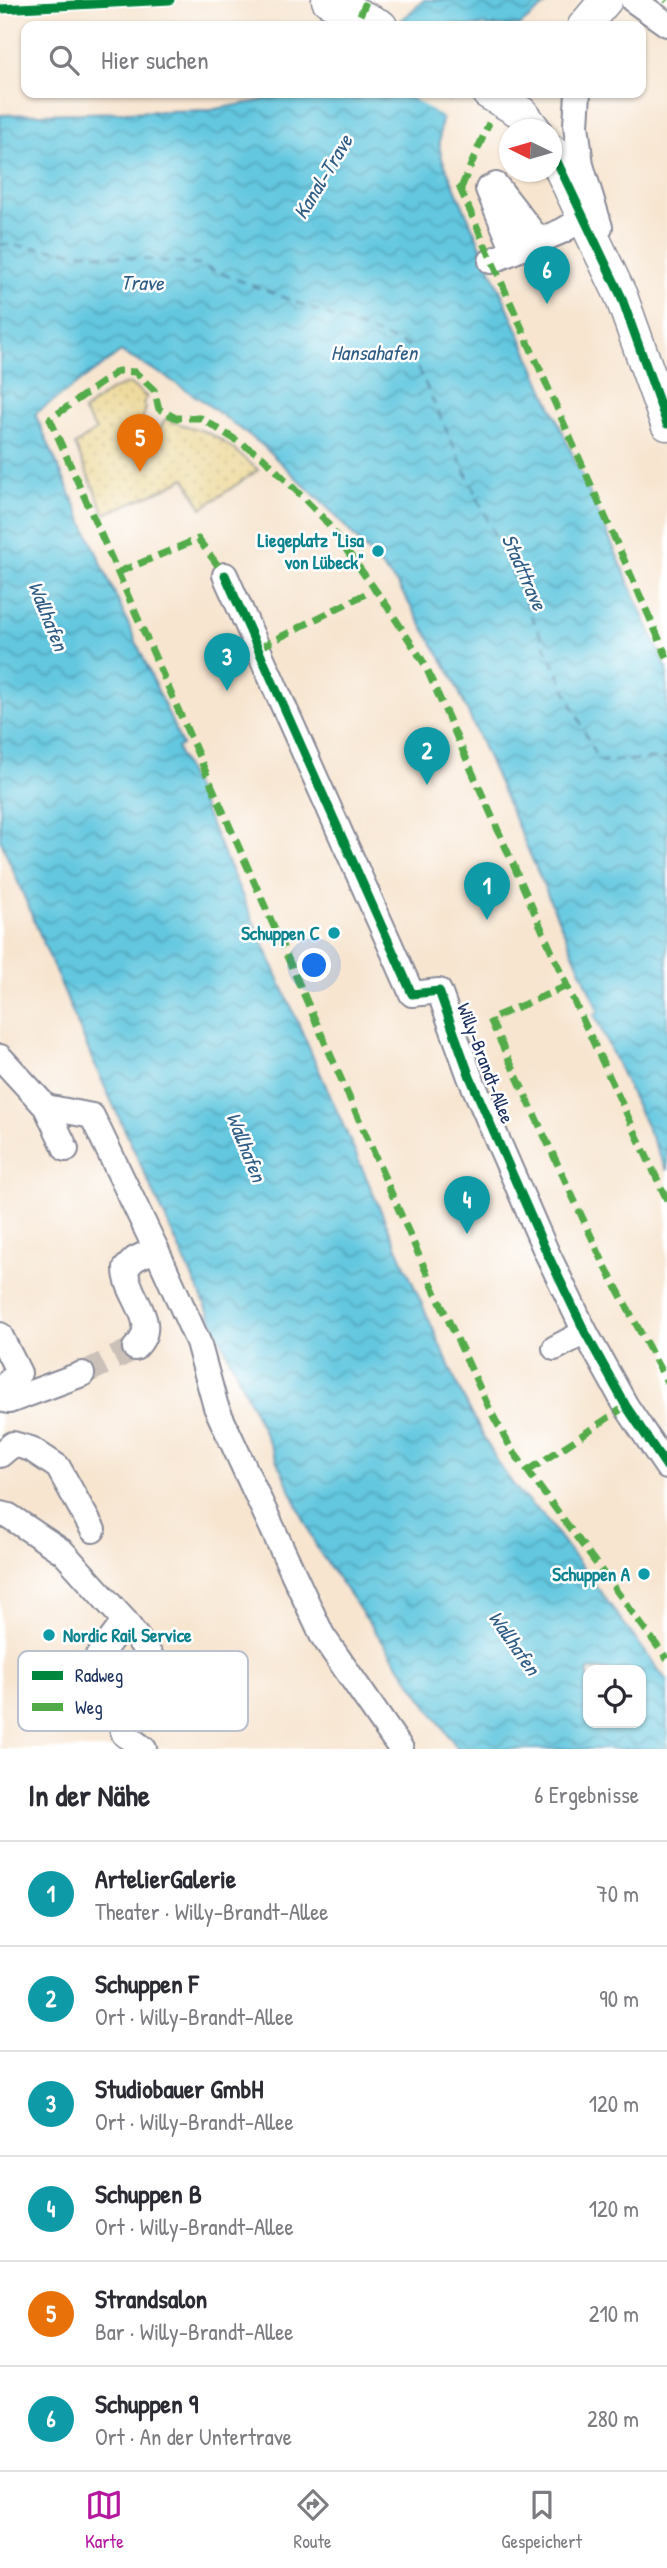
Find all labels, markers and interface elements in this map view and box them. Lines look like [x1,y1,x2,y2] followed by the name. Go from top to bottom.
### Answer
[21,21,646,98] search box
[45,41,83,79] icon: search
[101,42,209,77] text: Hier suchen
[499,119,562,182] north arrow
[286,128,360,224] water label: Kanal-Trave
[524,246,570,304] pin: 6
[120,268,165,297] water label: Trave
[331,338,419,367] water label: Hansahafen
[117,414,163,472] pin: 5
[258,527,365,575] place label: Liegeplatz "Lisa von Lübeck"
[495,529,555,616] water label: Stadttrave
[370,543,386,559] marker: Liegeplatz "Lisa von Lübeck"
[21,577,76,656] water label: Wallhafen
[204,633,250,691] pin: 3
[404,727,450,785] pin: 2
[464,862,510,920] pin: 1
[241,920,320,947] place label: Schuppen C
[326,925,342,941] marker: Schuppen C
[297,948,331,982] your location
[451,999,521,1127] street label: Willy-Brandt-Allee
[219,1108,274,1187] water label: Wallhafen
[444,1176,490,1234] pin: 4
[552,1561,631,1588] place label: Schuppen A
[636,1566,652,1582] marker: Schuppen A
[482,1605,548,1682] water label: Wallhafen
[63,1622,192,1648] place label: Nordic Rail Service
[41,1627,57,1643] marker: Nordic Rail Service
[18,1651,248,1731] legend
[75,1662,123,1688] text: Radweg
[583,1665,646,1728] map controls
[583,1665,646,1728] button: locate
[75,1694,103,1720] text: Weg
[28,1775,150,1815] text: In der Nähe
[534,1779,639,1810] text: 6 Ergebnisse
[95,1861,236,1896] text: ArtelierGalerie
[47,1878,55,1909] text: 1
[596,1878,639,1909] text: 70 m
[95,1896,329,1927] text: Theater · Willy-Brandt-Allee
[95,1966,198,2001] text: Schuppen F
[46,1983,56,2014] text: 2
[599,1983,639,2014] text: 90 m
[95,2001,294,2032] text: Ort · Willy-Brandt-Allee
[95,2071,263,2106] text: Studiobauer GmbH
[46,2088,56,2119] text: 3
[589,2088,639,2119] text: 120 m
[95,2106,294,2137] text: Ort · Willy-Brandt-Allee
[95,2176,202,2211] text: Schuppen B
[47,2193,55,2224] text: 4
[589,2193,639,2224] text: 120 m
[95,2211,294,2242] text: Ort · Willy-Brandt-Allee
[95,2281,207,2316] text: Strandsalon
[46,2298,56,2329] text: 5
[589,2298,639,2329] text: 210 m
[95,2316,294,2347] text: Bar · Willy-Brandt-Allee
[95,2386,198,2421] text: Schuppen 9
[46,2403,56,2434] text: 6
[587,2403,639,2434] text: 280 m
[95,2421,292,2452] text: Ort · An der Untertrave
[85,2486,124,2554] tab: Karte
[294,2486,332,2554] tab: Route
[501,2486,582,2554] tab: Gespeichert

